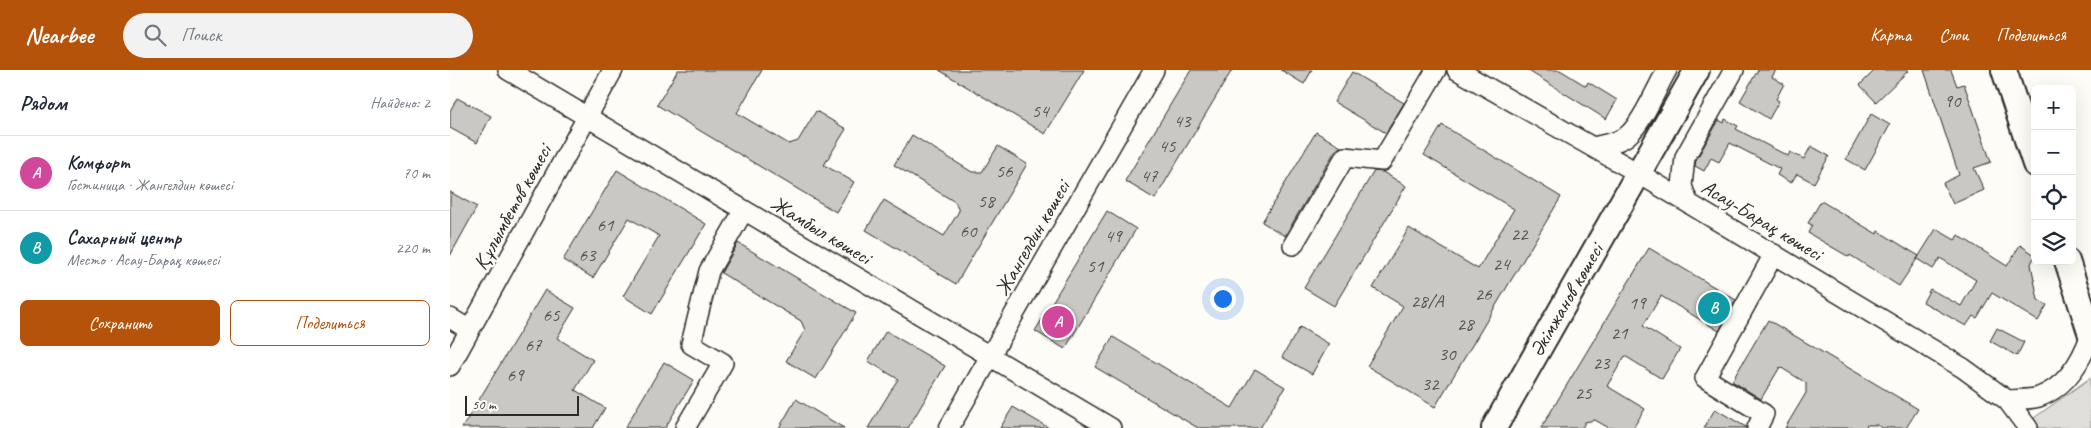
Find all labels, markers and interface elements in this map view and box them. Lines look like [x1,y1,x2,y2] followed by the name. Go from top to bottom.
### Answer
[123,13,473,58] search box
[25,20,93,50] text: Nearbee
[141,21,169,49] icon: search
[181,23,221,47] text: Поиск
[1870,24,1911,46] text: Карта
[1939,24,1968,46] text: Слои
[1996,24,2066,46] text: Поделиться
[2031,85,2076,265] map controls
[2031,85,2076,130] button: +
[1943,89,1962,113] house number: 90
[20,90,67,116] text: Рядом
[370,93,430,113] text: Найдено: 2
[1031,99,1051,123] house number: 54
[1173,109,1192,133] house number: 43
[2031,130,2076,175] button: −
[1158,134,1177,158] house number: 45
[467,137,559,274] street label: Құлымбетов көшесі
[67,151,129,175] text: Комфорт
[995,159,1014,183] house number: 56
[32,163,40,183] text: A
[403,163,430,183] text: 70 m
[1140,164,1159,188] house number: 47
[989,173,1077,300] street label: Жангелдин көшесі
[1697,174,1830,268] street label: Асау-Барақ көшесі
[67,175,233,195] text: Гостиница · Жангелдин көшесі
[2031,175,2076,220] button: locate
[977,189,997,213] house number: 58
[766,190,878,272] street label: Жамбыл көшесі
[596,213,615,237] house number: 61
[959,219,978,243] house number: 60
[2031,220,2076,265] button: layers
[1510,222,1529,246] house number: 22
[1104,224,1123,248] house number: 49
[67,226,181,250] text: Сахарный центр
[1523,236,1610,361] street label: Әкімжанов көшесі
[32,238,40,258] text: B
[396,238,430,258] text: 220 m
[578,243,597,267] house number: 63
[67,250,220,270] text: Место · Асау-Барақ көшесі
[1492,252,1512,276] house number: 24
[1086,254,1105,278] house number: 51
[1474,282,1493,306] house number: 26
[1210,286,1236,312] your location
[1411,289,1445,313] house number: 28/А
[1698,289,1730,327] pin: B
[1628,291,1647,315] house number: 19
[20,300,220,346] button: Сохранить
[230,300,430,346] button: Поделиться
[542,303,561,327] house number: 65
[1042,303,1074,341] pin: A
[1456,312,1476,336] house number: 28
[1610,321,1629,345] house number: 21
[524,333,543,357] house number: 67
[1438,342,1457,366] house number: 30
[1592,351,1611,375] house number: 23
[506,363,525,387] house number: 69
[1421,372,1440,396] house number: 32
[1574,381,1593,405] house number: 25
[465,393,579,416] scale bar
[472,396,496,413] text: 50 m

